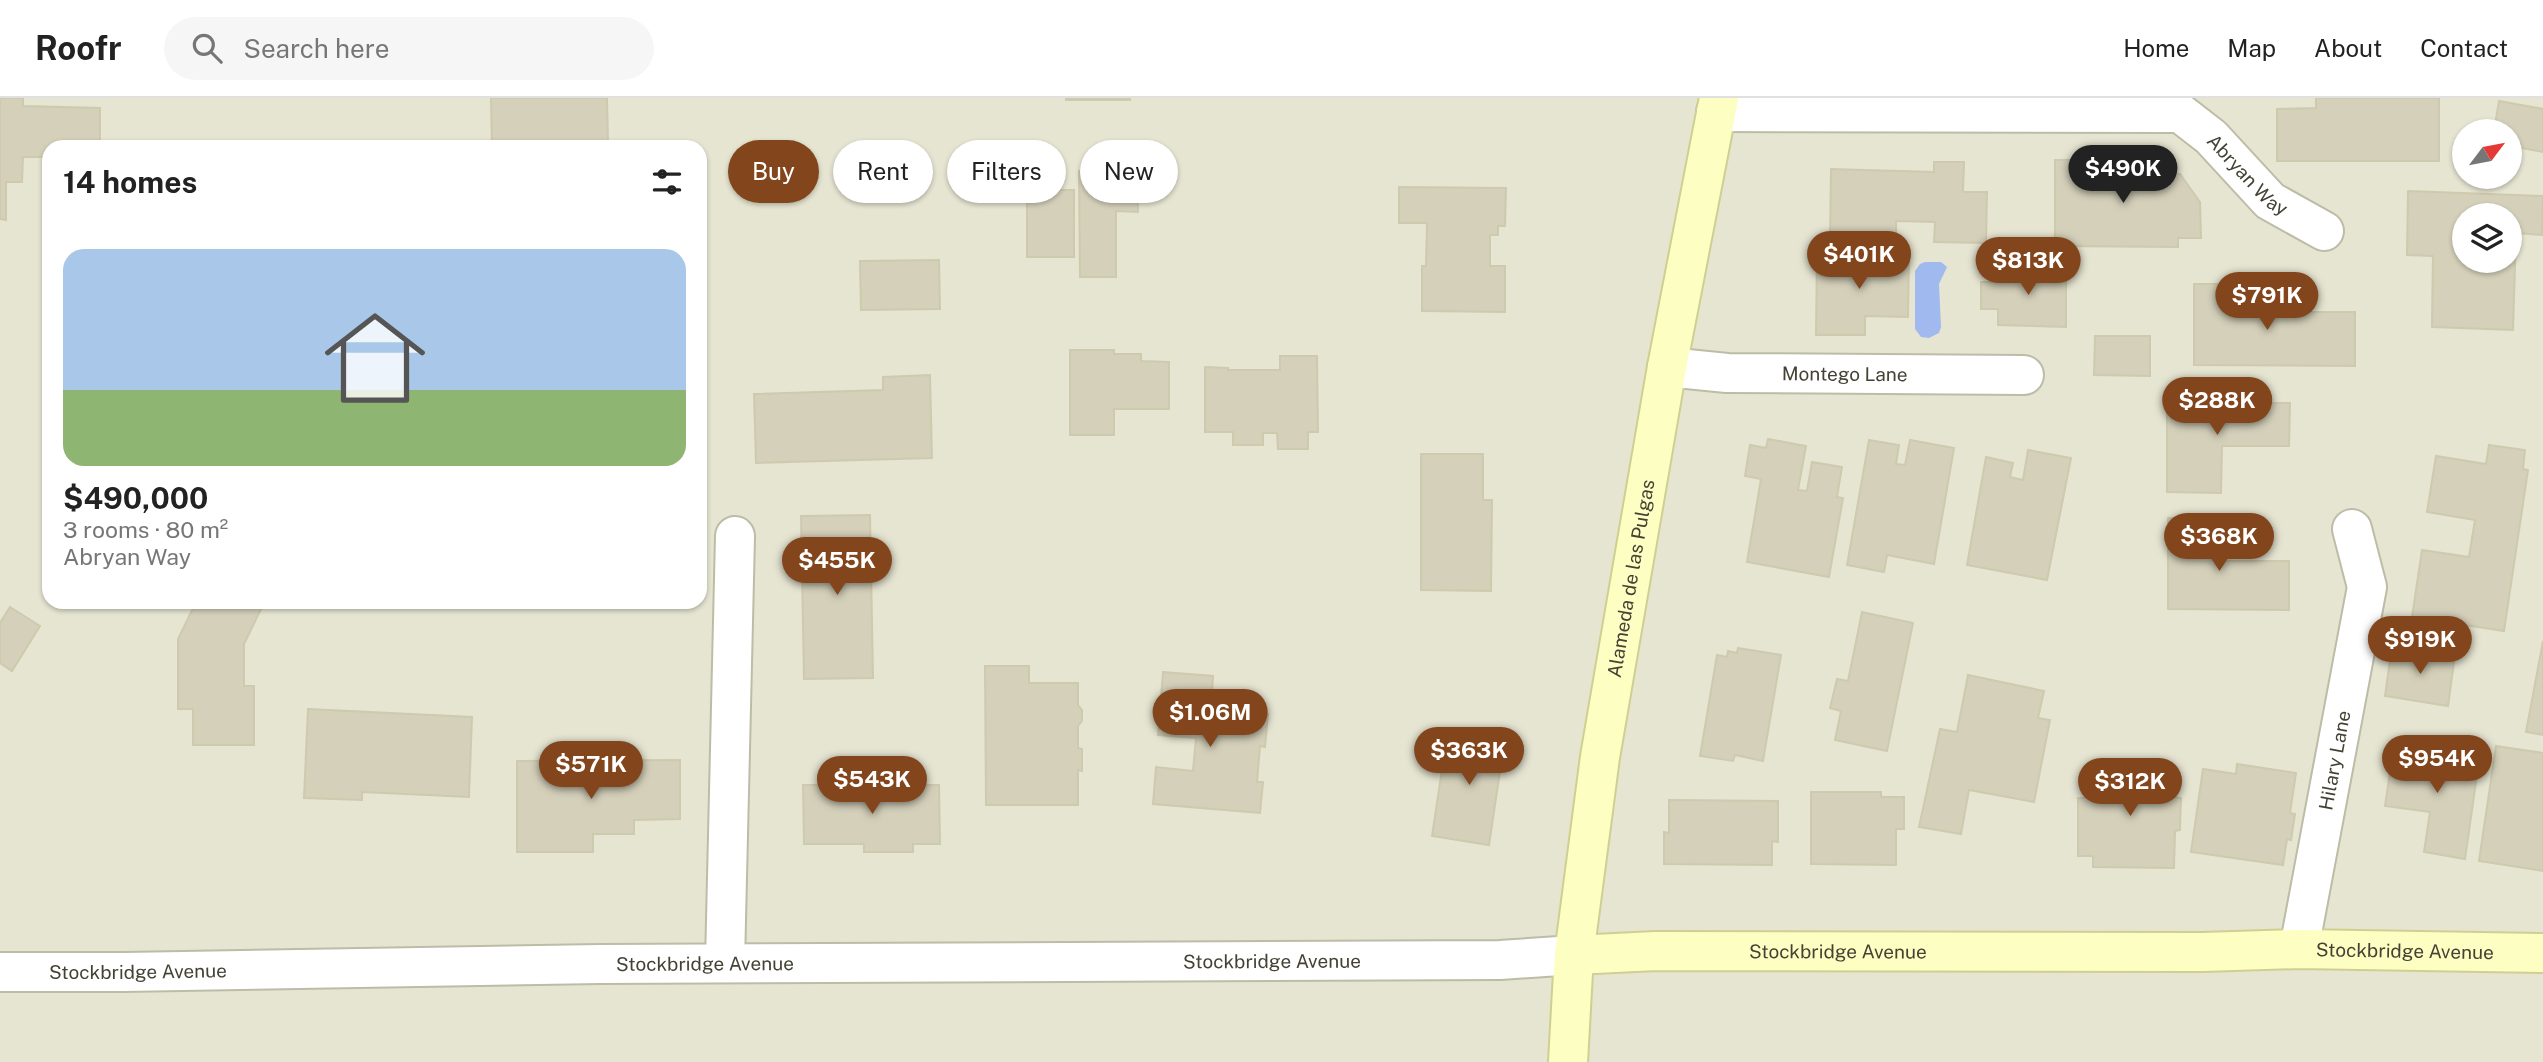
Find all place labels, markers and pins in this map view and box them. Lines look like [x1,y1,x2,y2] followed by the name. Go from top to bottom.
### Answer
[2074,146,2172,205] pin: $490K
[1810,232,1908,291] pin: $401K
[1979,238,2077,297] pin: $813K
[2218,272,2316,332] pin: $791K
[2168,378,2266,437] pin: $288K
[2170,514,2268,573] pin: $368K
[788,538,886,597] pin: $455K
[2371,616,2469,676] pin: $919K
[1153,690,1267,749] pin: $1.06M
[1420,728,1518,787] pin: $363K
[2388,736,2486,795] pin: $954K
[542,742,640,801] pin: $571K
[823,756,921,816] pin: $543K
[2081,758,2179,818] pin: $312K

